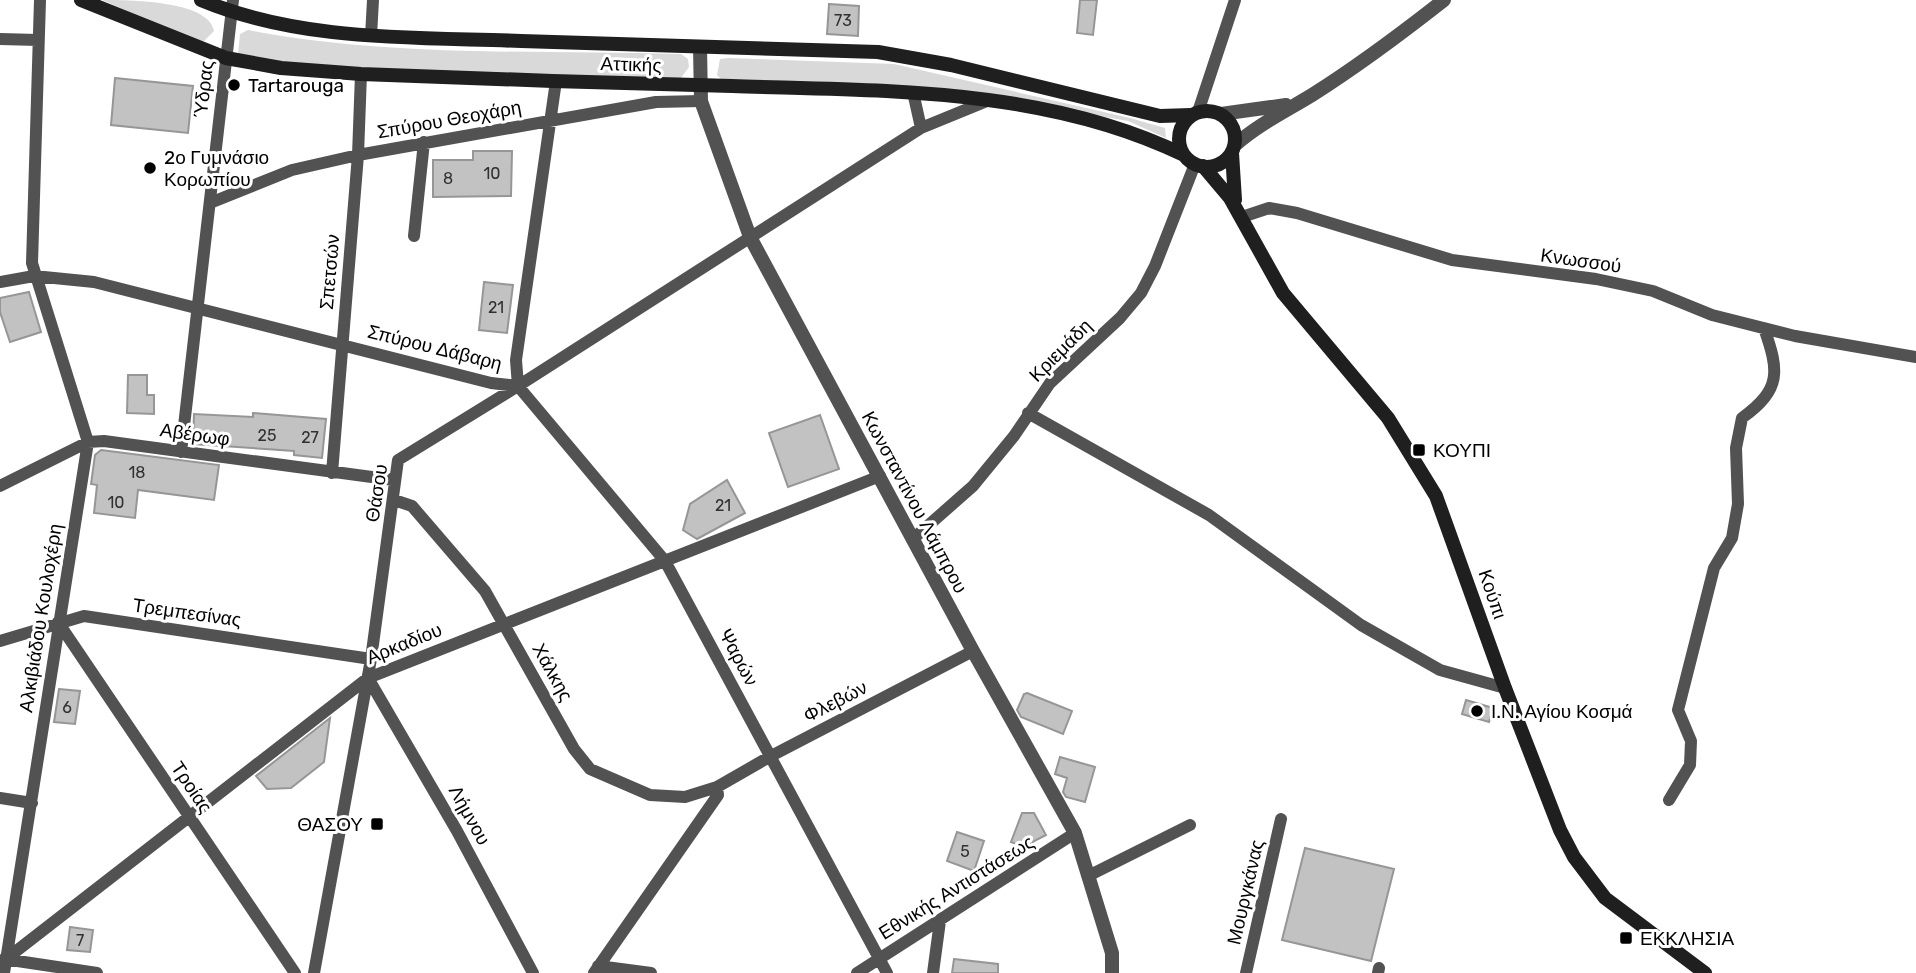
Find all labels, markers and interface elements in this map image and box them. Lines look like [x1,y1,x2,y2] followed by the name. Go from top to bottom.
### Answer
[834,11,852,30] house number: 73
[600,52,662,77] street label: Αττικής
[189,59,218,119] street label: Ύδρας
[248,74,344,97] place label: Tartarouga
[226,77,242,93] marker: Tartarouga
[375,96,523,143] street label: Σπύρου Θεοχάρη
[164,146,269,191] place label: 2ο Γυμνάσιο Κορωπίου
[142,160,158,176] marker: 2ο Γυμνάσιο Κορωπίου
[483,164,501,183] house number: 10
[443,169,453,188] house number: 8
[315,233,344,311] street label: Σπετσών
[1539,243,1623,278] street label: Κνωσσού
[488,298,504,317] house number: 21
[1024,314,1097,387] street label: Κριεμάδη
[365,320,504,375] street label: Σπύρου Δάβαρη
[857,407,972,597] street label: Κωνσταντίνου Λάμπρου
[159,418,231,451] street label: Αβέρωφ
[258,426,276,445] house number: 25
[301,428,319,447] house number: 27
[1433,439,1491,462] place label: ΚΟΥΠΙ
[1411,442,1427,458] marker: ΚΟΥΠΙ
[361,462,392,524] street label: Θάσου
[128,463,146,482] house number: 18
[107,493,125,512] house number: 10
[715,496,731,515] house number: 21
[14,522,67,714] street label: Αλκιβιάδου Κουλοχέρη
[1473,566,1512,622] street label: Κούπι
[131,594,243,631] street label: Τρεμπεσίνας
[363,618,445,669] street label: Αρκαδίου
[714,625,763,690] street label: Ψαρών
[527,639,578,705] street label: Χάλκης
[800,676,871,727] street label: Φλεβών
[62,698,72,717] house number: 6
[1491,700,1633,723] place label: Ι.Ν. Αγίου Κοσμά
[1469,703,1485,719] marker: Ι.Ν. Αγίου Κοσμά
[166,757,217,817] street label: Τροίας
[444,781,495,849] street label: Λήμνου
[297,813,363,836] place label: ΘΑΣΟΥ
[369,816,385,832] marker: ΘΑΣΟΥ
[874,830,1038,944] street label: Εθνικής Αντιστάσεως
[1222,837,1269,947] street label: Μουργκάνας
[960,842,970,861] house number: 5
[1640,927,1734,950] place label: ΕΚΚΛΗΣΙΑ
[1618,930,1634,946] marker: ΕΚΚΛΗΣΙΑ
[76,931,84,950] house number: 7

